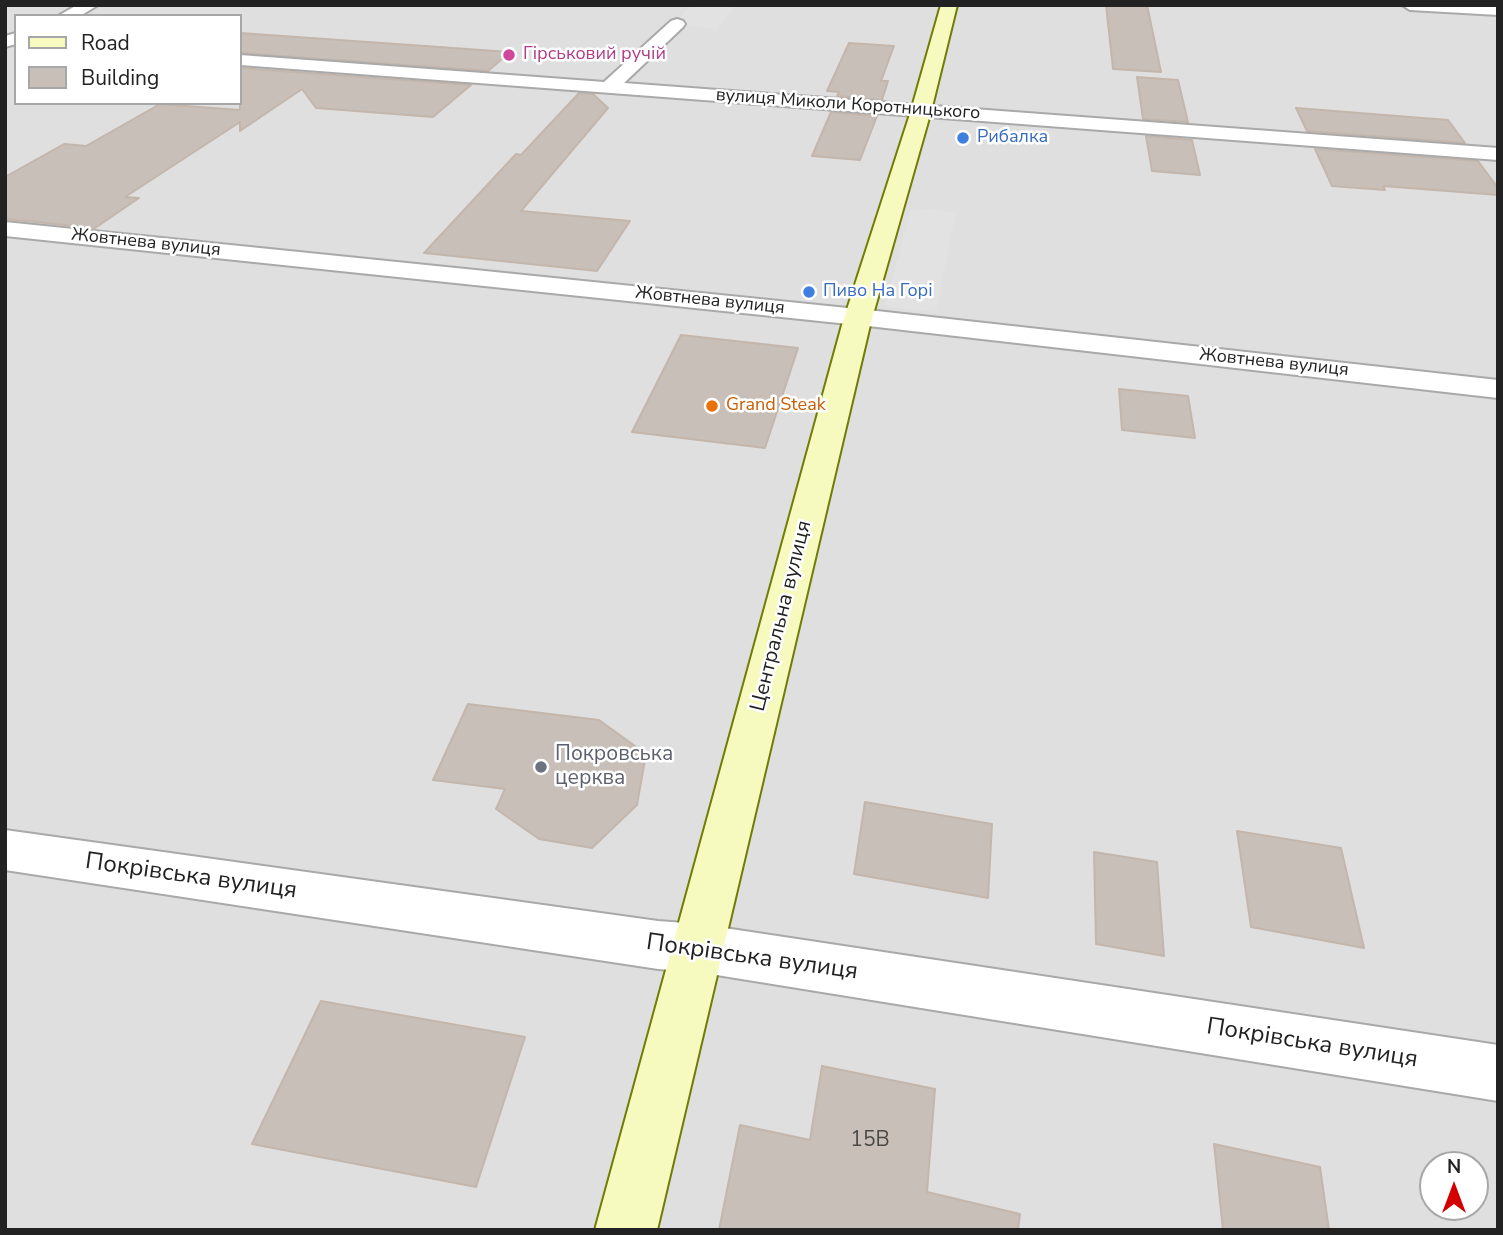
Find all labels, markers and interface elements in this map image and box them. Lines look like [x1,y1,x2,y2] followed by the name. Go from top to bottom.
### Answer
[14,14,242,105] legend
[81,29,130,57] text: Road
[523,44,666,66] place label: Гірськовий ручій
[501,47,517,63] marker: Гірськовий ручій
[81,64,159,92] text: Building
[715,85,981,125] street label: вулиця Миколи Коротницького
[977,127,1048,149] place label: Рибалка
[955,130,971,146] marker: Рибалка
[70,224,222,262] street label: Жовтнева вулиця
[823,281,933,303] place label: Пиво На Горі
[634,282,786,320] street label: Жовтнева вулиця
[801,284,817,300] marker: Пиво На Горі
[1198,344,1350,382] street label: Жовтнева вулиця
[726,395,826,417] place label: Grand Steak
[704,398,720,414] marker: Grand Steak
[746,518,818,714] street label: Центральна вулиця
[555,742,673,792] place label: Покровська церква
[533,759,549,775] marker: Покровська церква
[83,848,299,906] street label: Покрівська вулиця
[644,929,860,987] street label: Покрівська вулиця
[1204,1013,1420,1075] street label: Покрівська вулиця
[850,1128,890,1154] house number: 15В
[1419,1151,1489,1221] north arrow
[1447,1154,1461,1180] text: N

